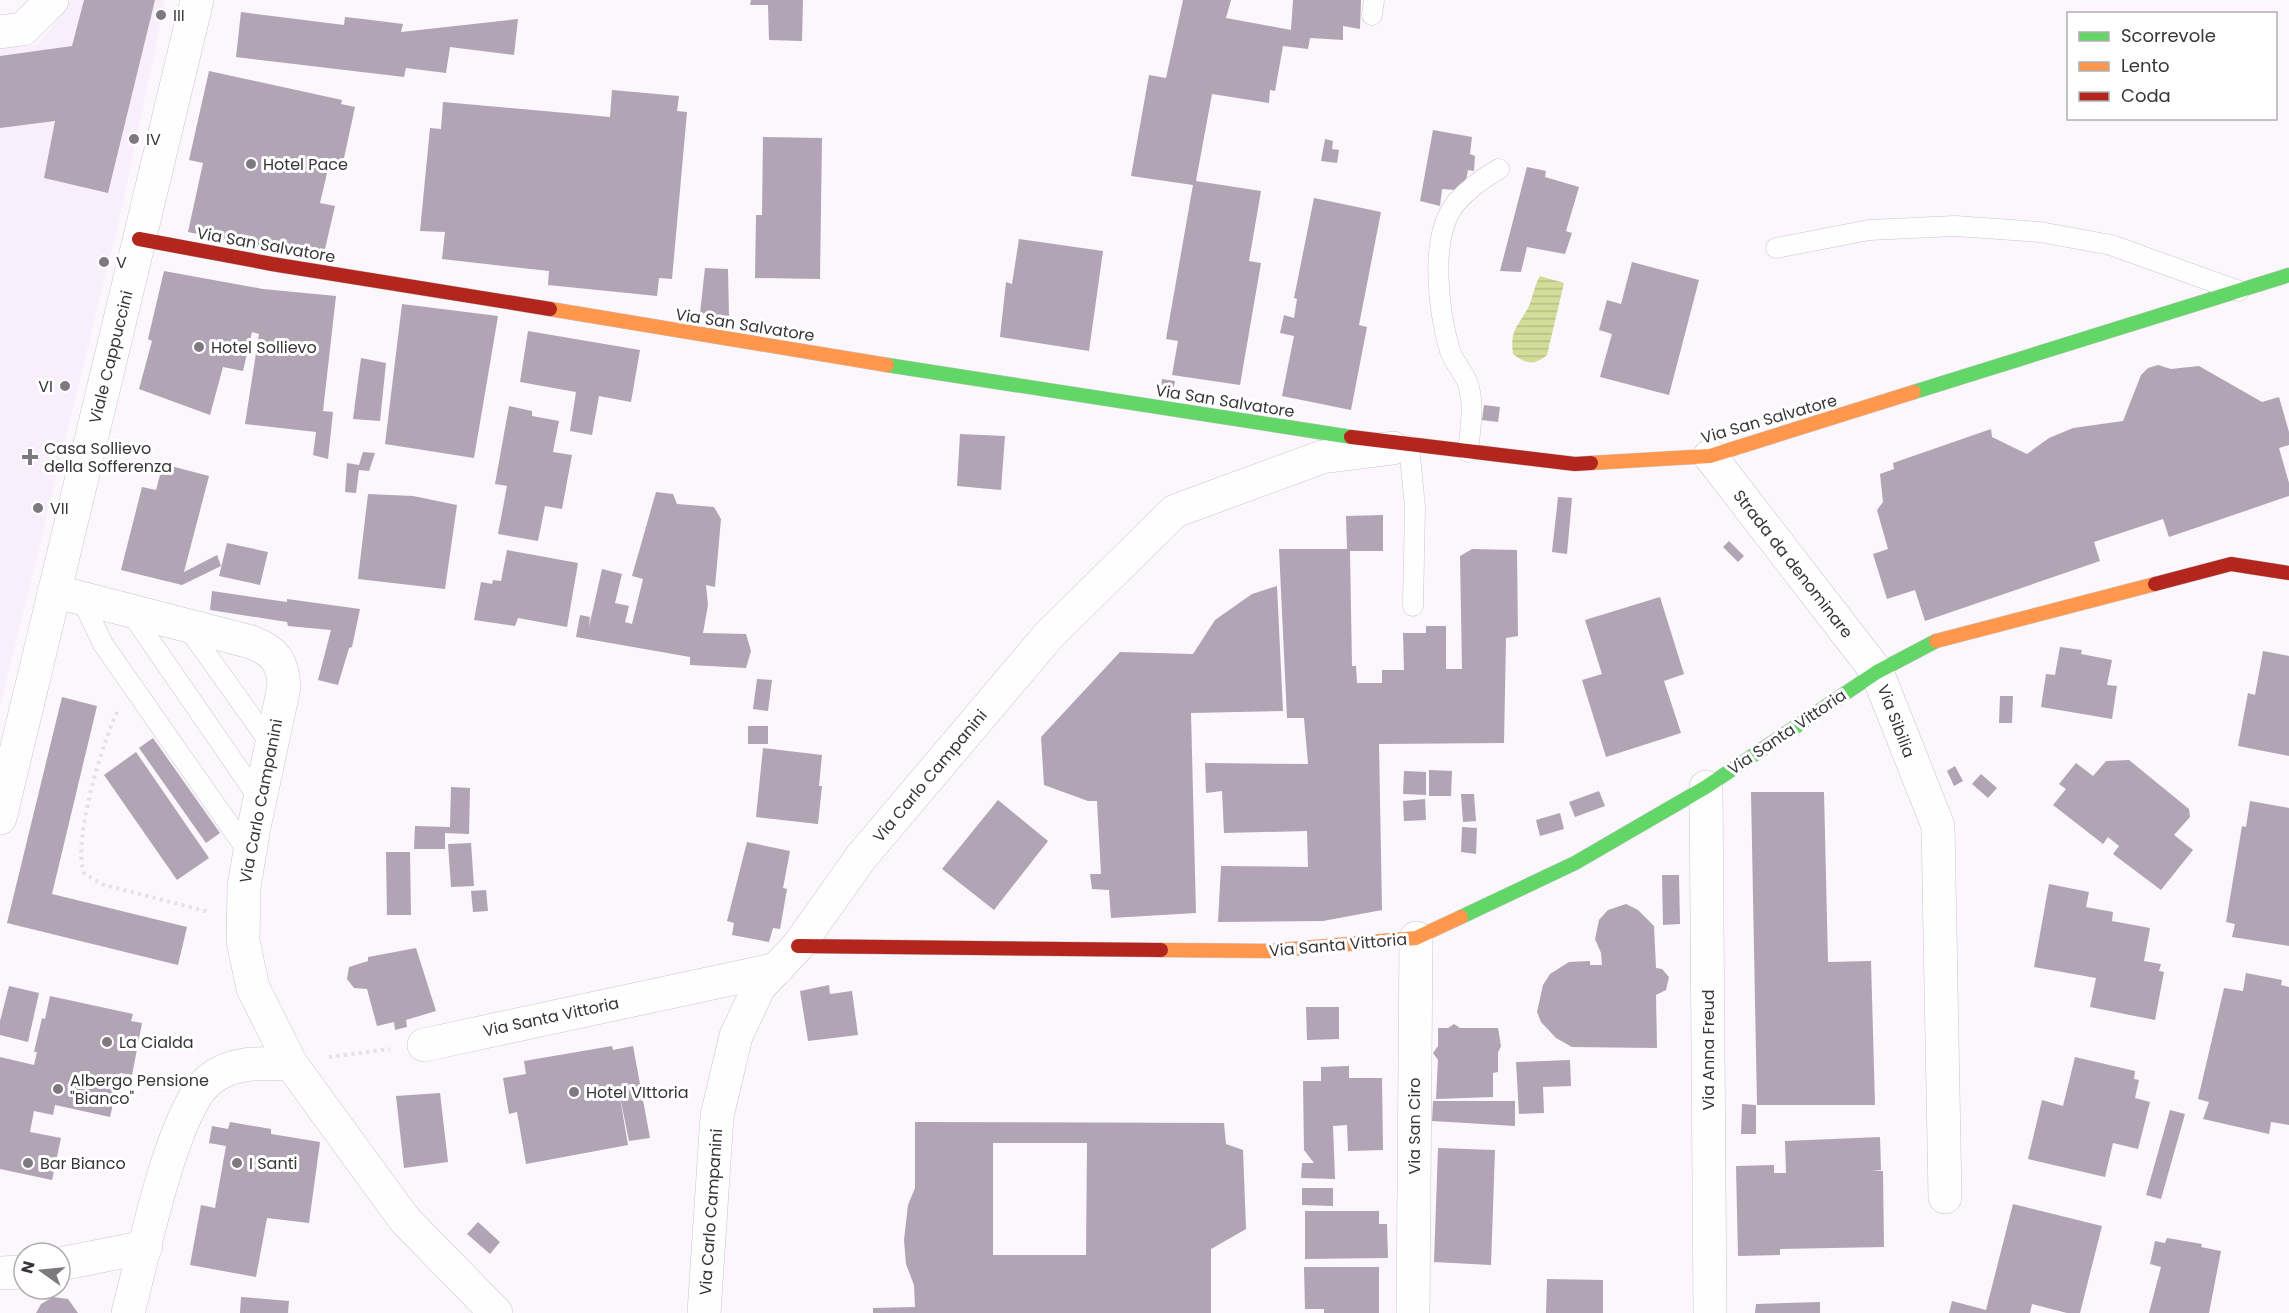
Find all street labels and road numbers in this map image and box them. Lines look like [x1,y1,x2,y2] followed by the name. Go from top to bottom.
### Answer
[195,221,337,269] street label: Via San Salvatore
[83,288,139,426] street label: Viale Cappuccini
[674,303,816,347] street label: Via San Salvatore
[1154,379,1296,423] street label: Via San Salvatore
[1698,389,1840,449] street label: Via San Salvatore
[1728,485,1858,643] street label: Strada da denominare
[1872,681,1920,761] street label: Via Sibilia
[1723,684,1851,780] street label: Via Santa Vittoria
[867,705,993,847] street label: Via Carlo Campanini
[234,717,288,885] street label: Via Carlo Campanini
[1268,928,1408,962] street label: Via Santa Vittoria
[1697,989,1720,1111] street label: Via Anna Freud
[481,991,621,1043] street label: Via Santa Vittoria
[1403,1077,1426,1175] street label: Via San Ciro
[694,1128,728,1296] street label: Via Carlo Campanini

